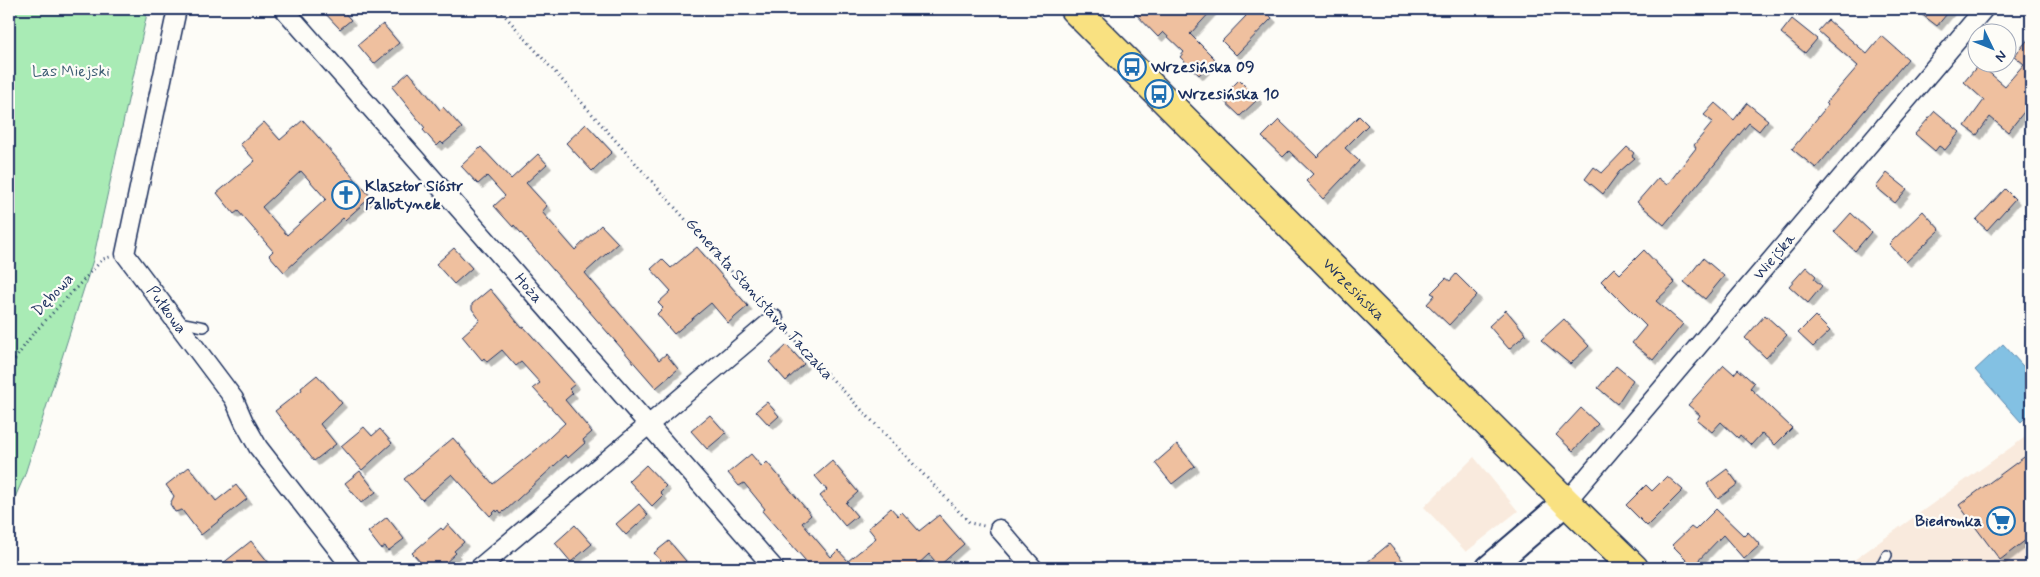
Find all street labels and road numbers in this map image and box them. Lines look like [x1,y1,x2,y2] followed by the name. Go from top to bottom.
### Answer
[680,213,838,385] street label: Generała Stanisława Taczaka
[1748,228,1800,284] street label: Wiejska
[1318,253,1390,325] street label: Wrzesińska
[510,268,547,307] street label: Hoża
[28,269,79,321] street label: Dębowa
[142,281,192,338] street label: Pułkowa

